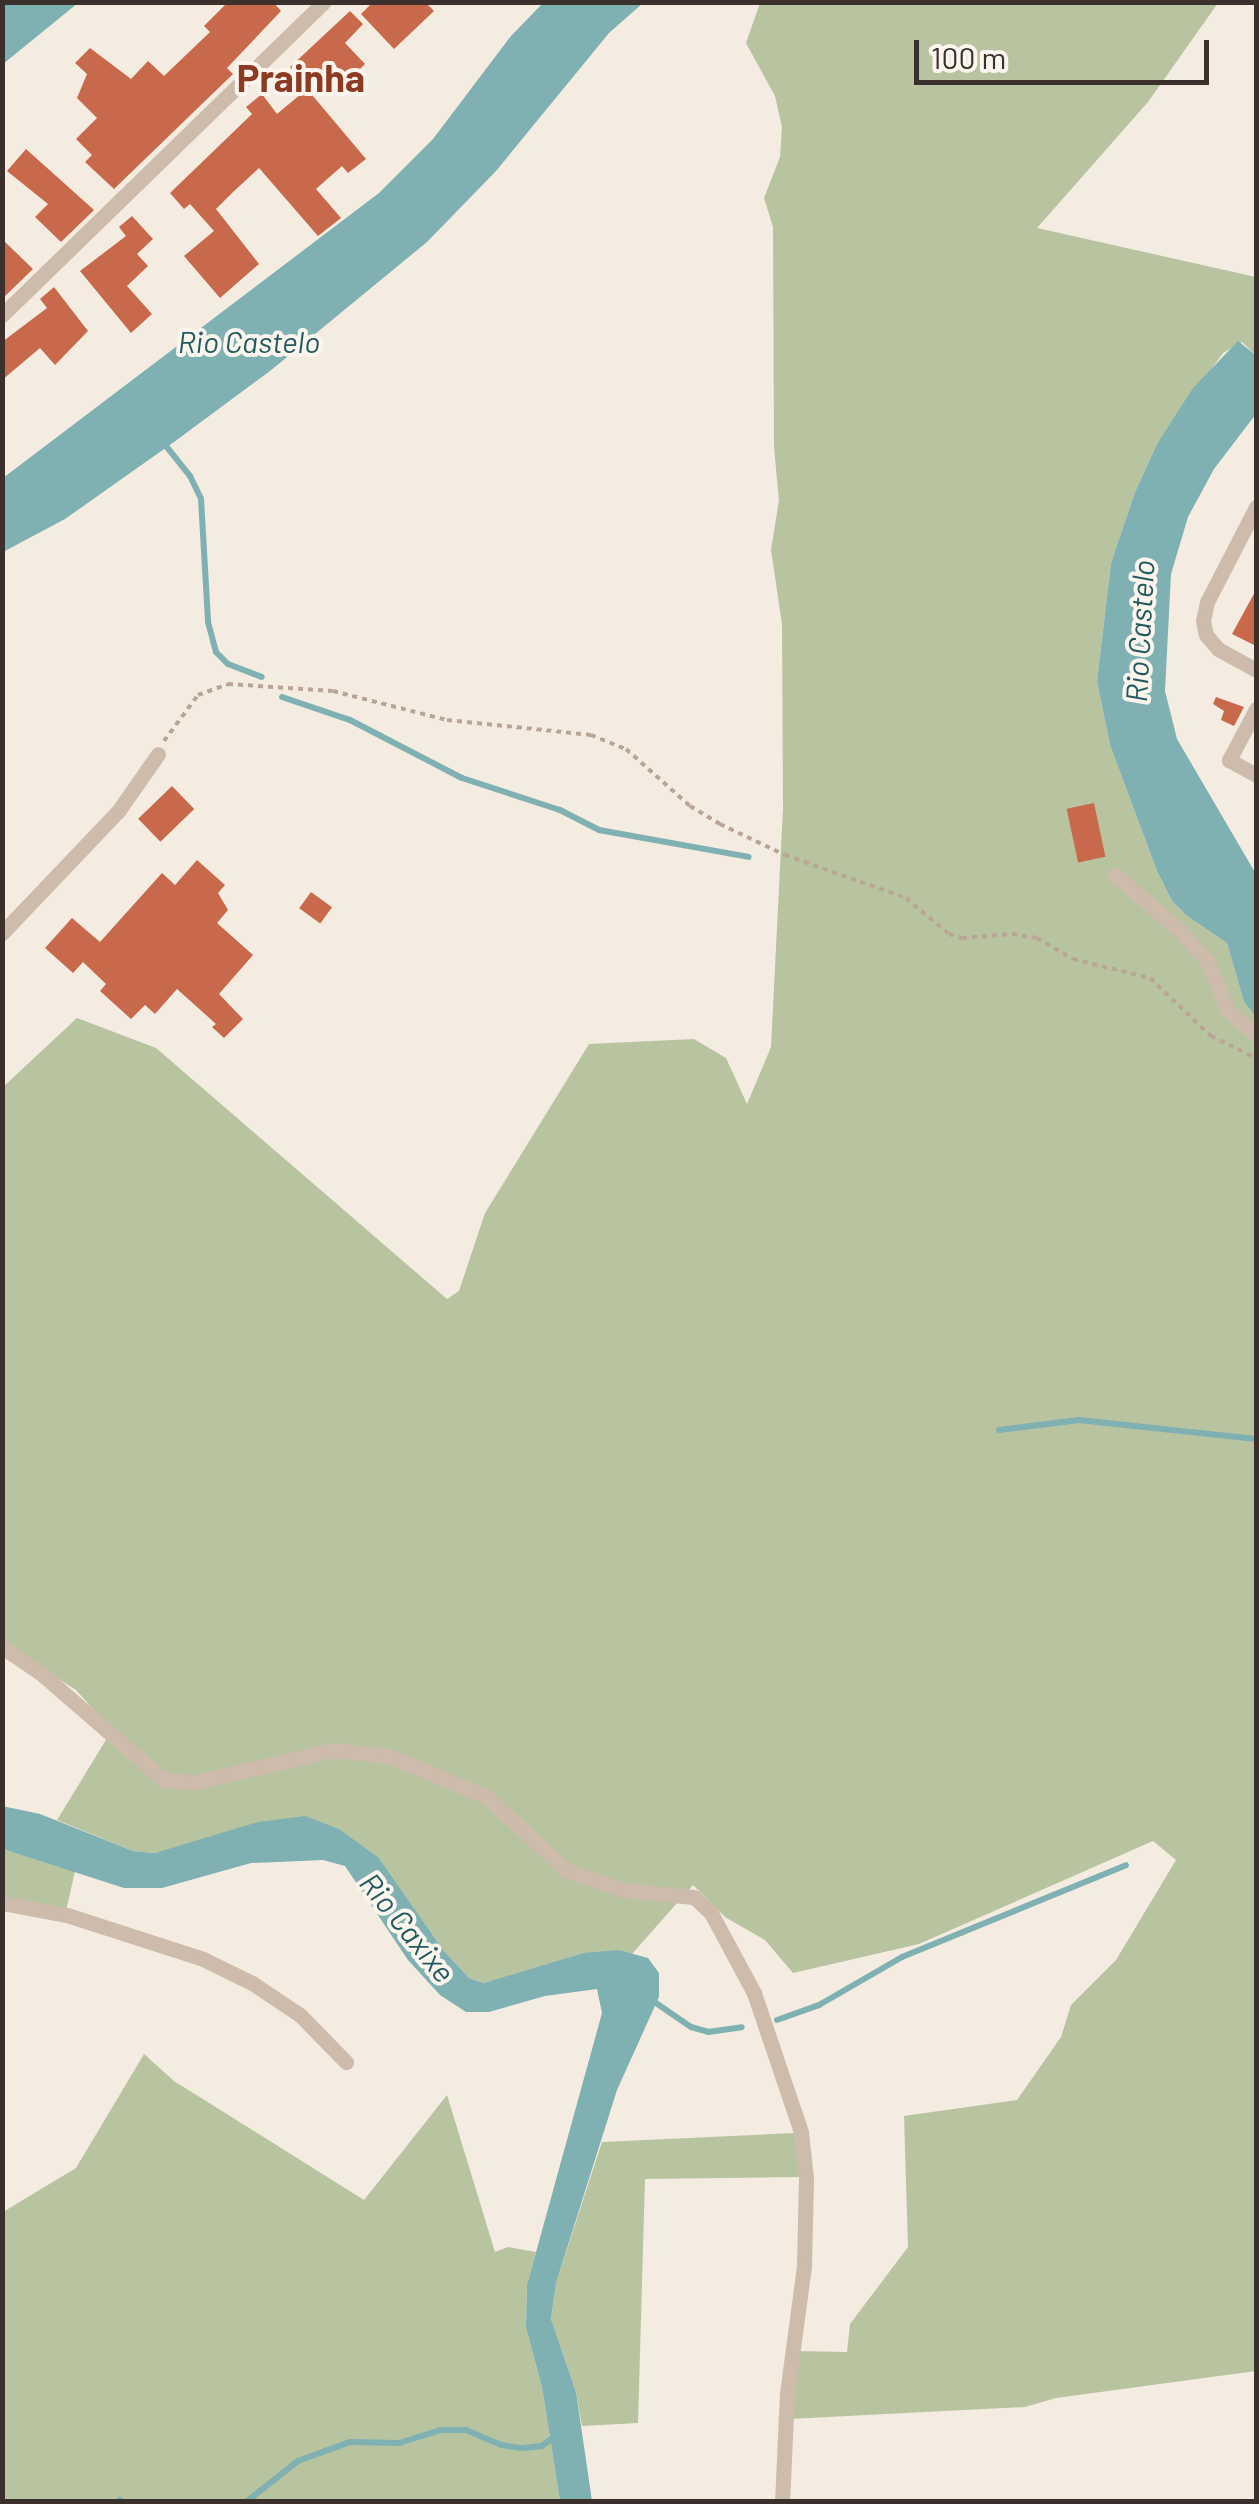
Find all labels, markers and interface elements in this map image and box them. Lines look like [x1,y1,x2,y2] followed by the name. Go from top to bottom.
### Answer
[919,20,1214,82] scale bar
[931,39,1006,75] text: 100 m
[237,55,365,101] district label: Prainha
[178,323,320,359] water label: Rio Castelo
[1117,559,1161,703] water label: Rio Castelo
[353,1865,463,1989] water label: Rio Caxixe

